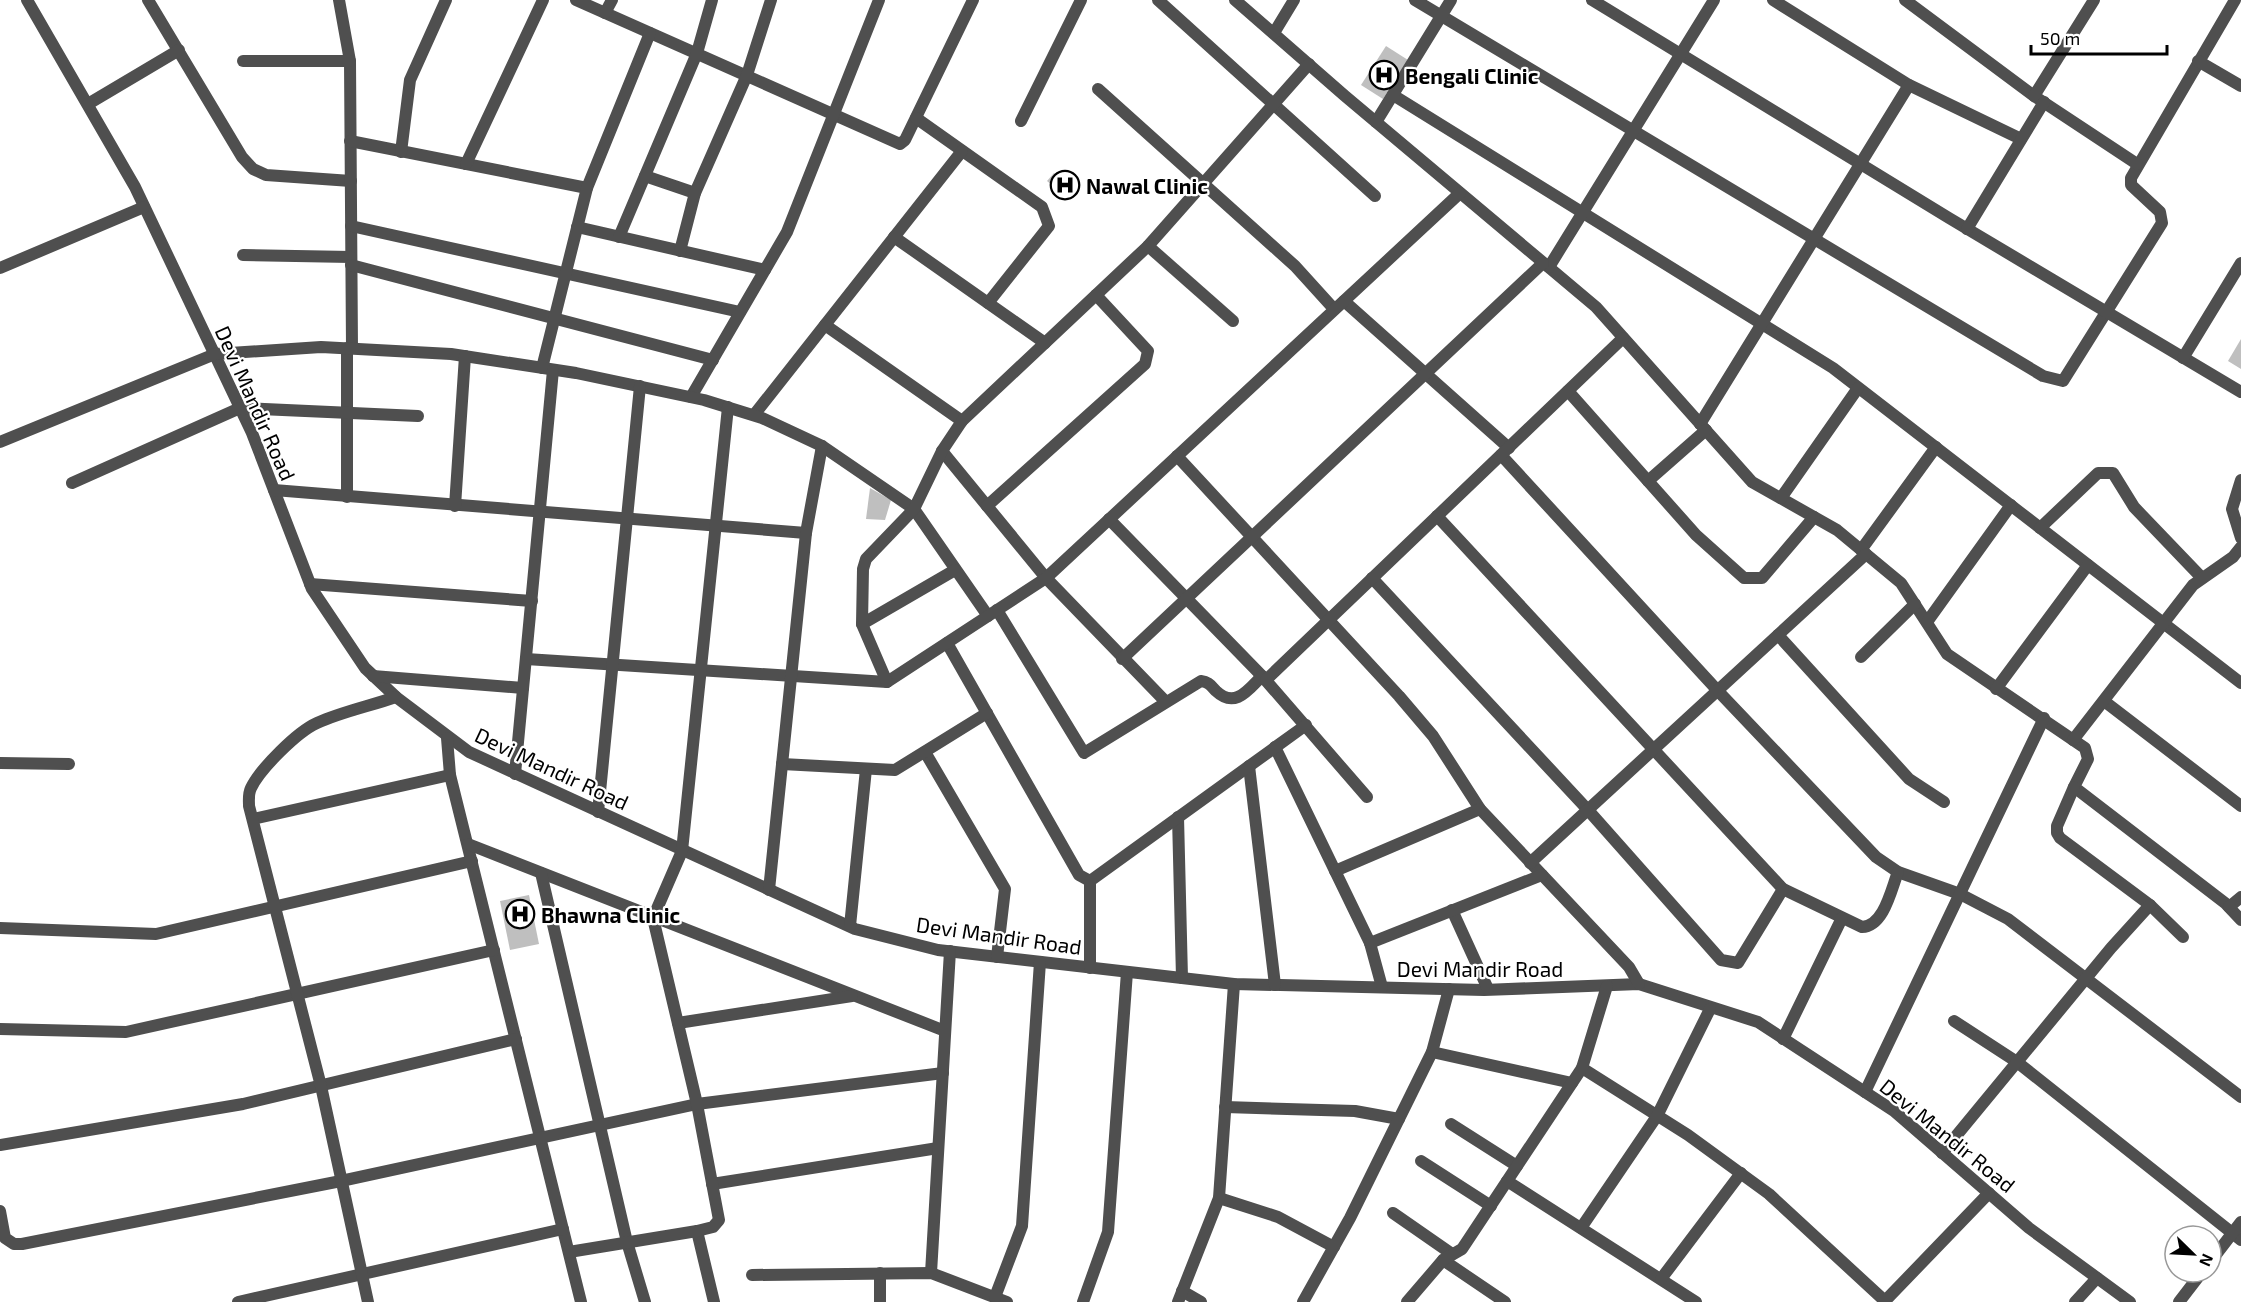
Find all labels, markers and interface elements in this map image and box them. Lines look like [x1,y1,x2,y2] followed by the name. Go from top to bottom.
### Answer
[2031,18,2168,56] scale bar
[2040,27,2080,49] text: 50 m
[1368,59,1400,91] hospital icon: Bengali Clinic
[1405,63,1539,88] place label: Bengali Clinic
[1049,169,1081,201] hospital icon: Nawal Clinic
[1086,173,1208,198] place label: Nawal Clinic
[211,322,301,484] street label: Devi Mandir Road
[471,721,633,815] street label: Devi Mandir Road
[504,898,536,930] hospital icon: Bhawna Clinic
[541,902,680,927] place label: Bhawna Clinic
[915,911,1083,959] street label: Devi Mandir Road
[1397,956,1563,981] street label: Devi Mandir Road
[1875,1073,2021,1197] street label: Devi Mandir Road
[2163,1224,2223,1284] north arrow
[2196,1251,2218,1269] text: N

